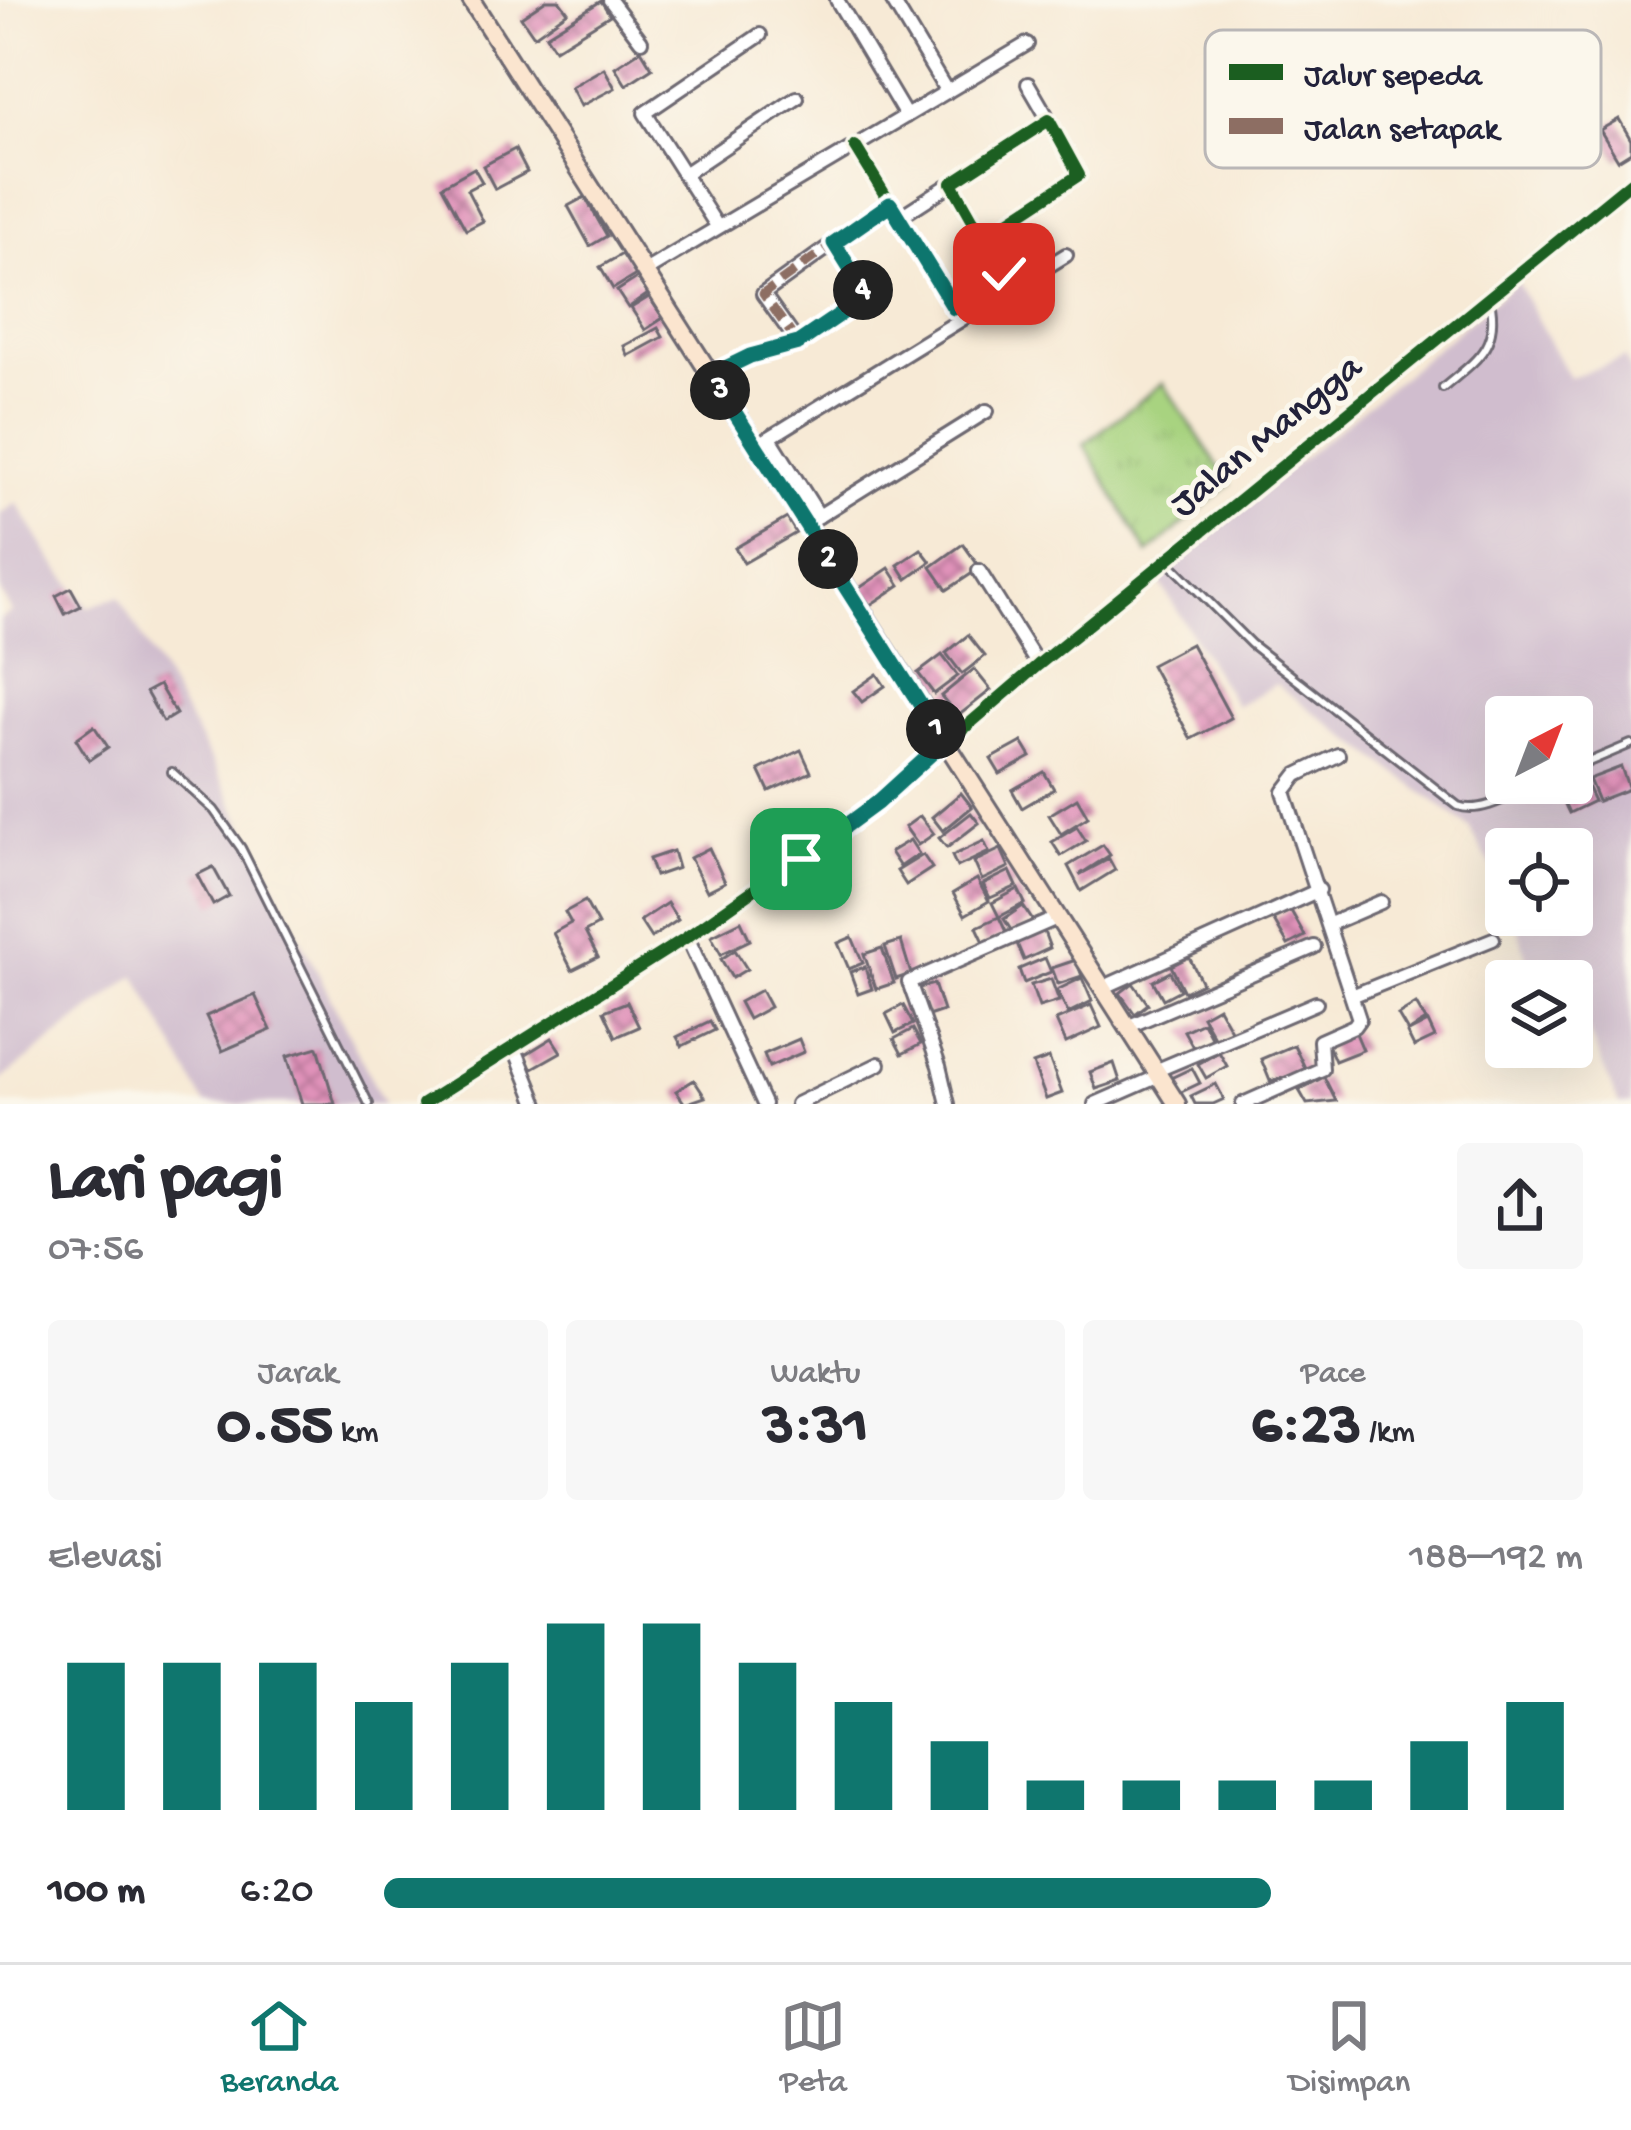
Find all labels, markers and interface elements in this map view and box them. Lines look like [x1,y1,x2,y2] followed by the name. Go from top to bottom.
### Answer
[1205,30,1601,168] legend
[1304,59,1484,97] text: Jalur sepeda
[1304,113,1502,151] text: Jalan setapak
[953,223,1055,325] pin
[971,241,1037,307] icon: check
[833,260,893,320] pin: 4
[855,271,871,309] text: 4
[1163,346,1374,529] street label: Jalan Mangga
[690,360,750,420] pin: 3
[711,371,729,409] text: 3
[798,529,858,589] pin: 2
[820,540,836,578] text: 2
[1485,696,1593,804] north arrow
[1485,696,1593,1068] map controls
[906,699,966,759] pin: 1
[929,710,943,748] text: 1
[750,808,852,910] pin
[768,826,834,892] icon: arrive
[1485,828,1593,936] button: locate
[1485,960,1593,1068] button: layers
[1457,1143,1583,1269] button: share
[48,1144,283,1222] text: Lari pagi
[48,1228,143,1274] text: 07:56
[258,1356,338,1394] text: Jarak
[770,1356,861,1394] text: Waktu
[1301,1356,1366,1394] text: Pace
[217,1394,333,1464] text: 0.55
[763,1394,868,1464] text: 3:31
[1251,1394,1361,1464] text: 6:23
[333,1415,379,1453] text: km
[1361,1415,1415,1453] text: /km
[48,1536,163,1582] text: Elevasi
[1409,1536,1583,1582] text: 188–192 m
[48,1870,145,1916] text: 100 m
[240,1870,313,1916] text: 6:20
[221,1993,338,2103] tab: Beranda
[780,1993,847,2103] tab: Peta
[1289,1993,1410,2103] tab: Disimpan

